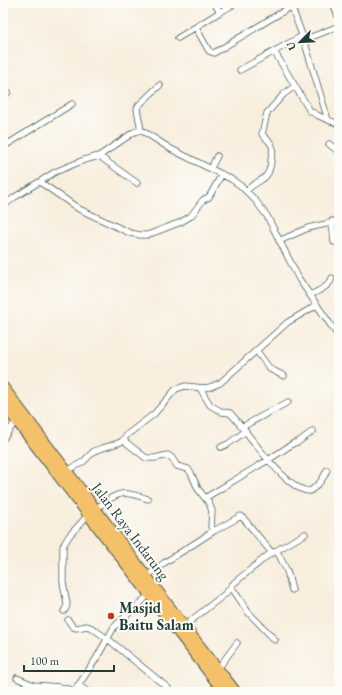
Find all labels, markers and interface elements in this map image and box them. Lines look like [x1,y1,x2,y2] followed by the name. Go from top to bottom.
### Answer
[280,22,320,62] north arrow
[282,39,299,53] text: U
[87,477,174,584] street label: Jalan Raya Indarung
[119,598,194,634] place label: Masjid Baitu Salam
[106,611,116,621] marker: Masjid Baitu Salam
[24,647,114,673] scale bar
[30,653,60,669] text: 100 m

